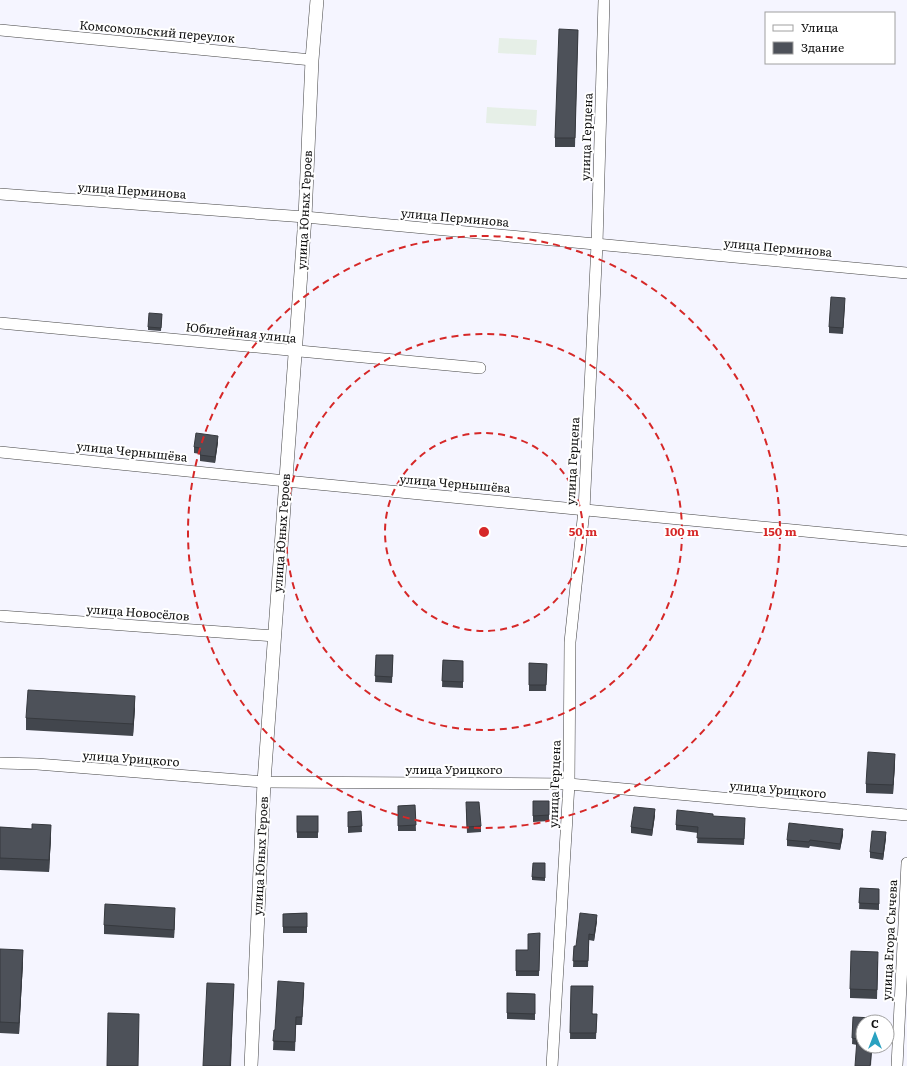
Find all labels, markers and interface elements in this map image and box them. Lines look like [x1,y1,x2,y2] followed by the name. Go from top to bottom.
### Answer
[765,12,895,64] legend
[79,15,235,47] street label: Комсомольский переулок
[801,18,839,36] text: Улица
[801,38,844,56] text: Здание
[575,92,597,181] street label: улица Герцена
[292,150,316,270] street label: улица Юных Героев
[77,177,187,203] street label: улица Перминова
[400,203,511,231] street label: улица Перминова
[723,233,834,261] street label: улица Перминова
[185,317,298,347] street label: Юбилейная улица
[561,416,583,505] street label: улица Герцена
[76,436,189,466] street label: улица Чернышёва
[399,469,512,497] street label: улица Чернышёва
[268,472,294,593] street label: улица Юных Героев
[569,522,597,540] text: 50 m
[665,522,699,540] text: 100 m
[763,522,797,540] text: 150 m
[477,525,491,539] centre of rings
[86,599,191,625] street label: улица Новосёлов
[543,739,565,828] street label: улица Герцена
[82,746,180,770] street label: улица Урицкого
[405,760,503,778] street label: улица Урицкого
[729,776,827,802] street label: улица Урицкого
[248,796,272,916] street label: улица Юных Героев
[877,879,901,1001] street label: улица Егора Сычева
[855,1014,895,1054] north arrow
[871,1015,879,1031] text: С

